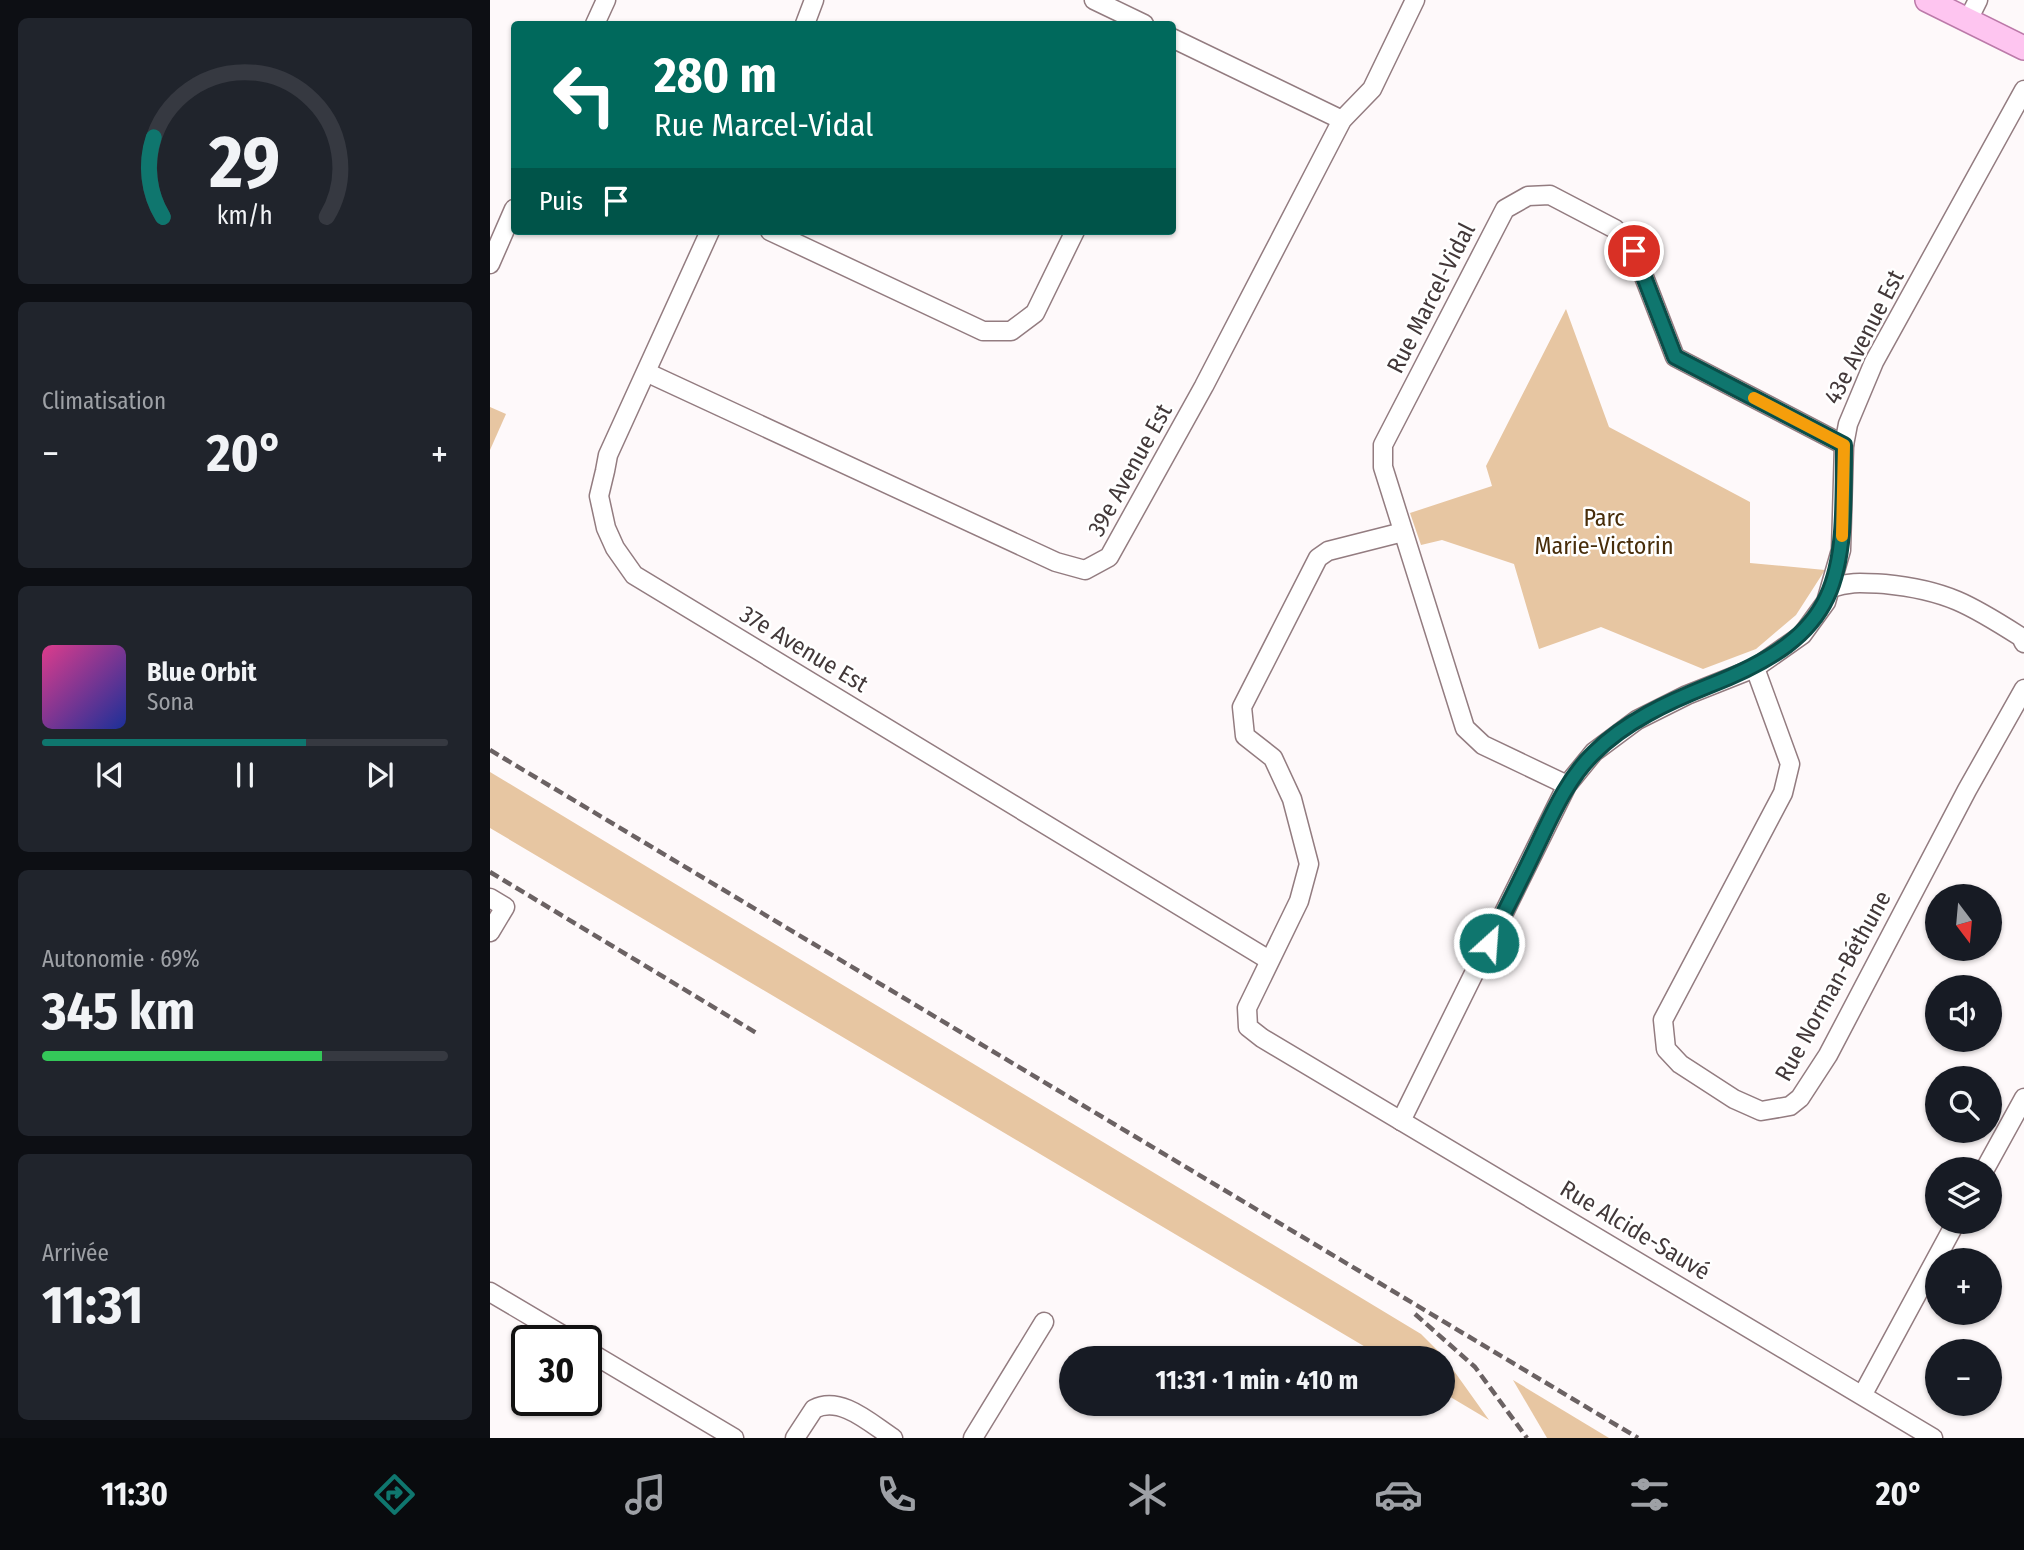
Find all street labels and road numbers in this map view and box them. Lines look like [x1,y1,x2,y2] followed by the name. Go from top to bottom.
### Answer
[1381,218,1481,378] street label: Rue Marcel-Vidal
[1818,265,1910,409] street label: 43e Avenue Est
[1082,399,1178,541] street label: 39e Avenue Est
[735,600,873,698] street label: 37e Avenue Est
[1769,886,1897,1086] street label: Rue Norman-Béthune
[1555,1174,1715,1286] street label: Rue Alcide-Sauvé

